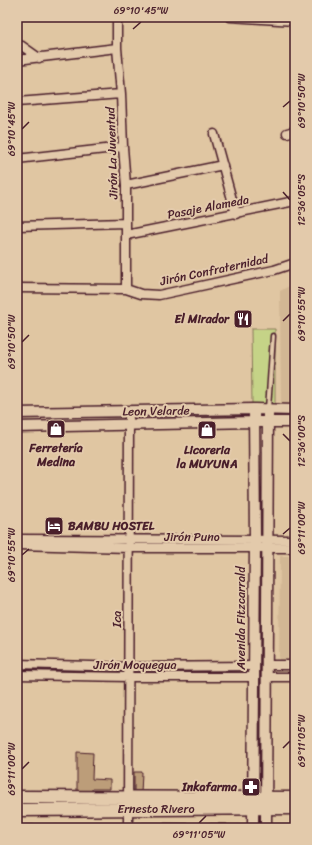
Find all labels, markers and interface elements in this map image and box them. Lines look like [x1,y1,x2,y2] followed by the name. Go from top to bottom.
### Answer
[114,2,169,20] text: 69°10'45"W
[293,73,311,128] text: 69°10'50"W
[3,101,21,156] text: 69°10'45"W
[99,105,125,200] street label: Jirón La Juventud
[293,173,311,226] text: 12°36'05"S
[165,188,251,226] street label: Pasaje Alameda
[157,247,272,292] street label: Jirón Confraternidad
[293,286,311,341] text: 69°10'55"W
[175,308,230,330] place label: El Mirador
[232,308,254,330] restaurant icon: El Mirador
[3,314,21,369] text: 69°10'50"W
[122,399,190,423] street label: Leon Velarde
[293,414,311,467] text: 12°36'00"S
[45,418,67,440] shop icon: Ferretería Medina
[196,419,218,441] shop icon: Licoreria la MUYUNA
[28,437,83,473] place label: Ferretería Medina
[175,439,238,475] place label: Licoreria la MUYUNA
[293,501,311,554] text: 69°11'00"W
[43,515,65,537] hotel icon: BAMBU HOSTEL
[68,515,155,537] place label: BAMBU HOSTEL
[163,526,220,548] street label: Jirón Puno
[3,527,21,582] text: 69°10'55"W
[230,565,252,671] street label: Avenida Fitzcarrald
[106,611,128,628] street label: Ica
[93,654,176,676] street label: Jirón Moquegua
[293,714,311,767] text: 69°11'05"W
[3,742,21,795] text: 69°11'00"W
[181,776,238,798] place label: Inkafarma
[240,776,262,798] pharmacy icon: Inkafarma
[118,798,194,820] street label: Ernesto Rivero
[173,826,226,844] text: 69°11'05"W

